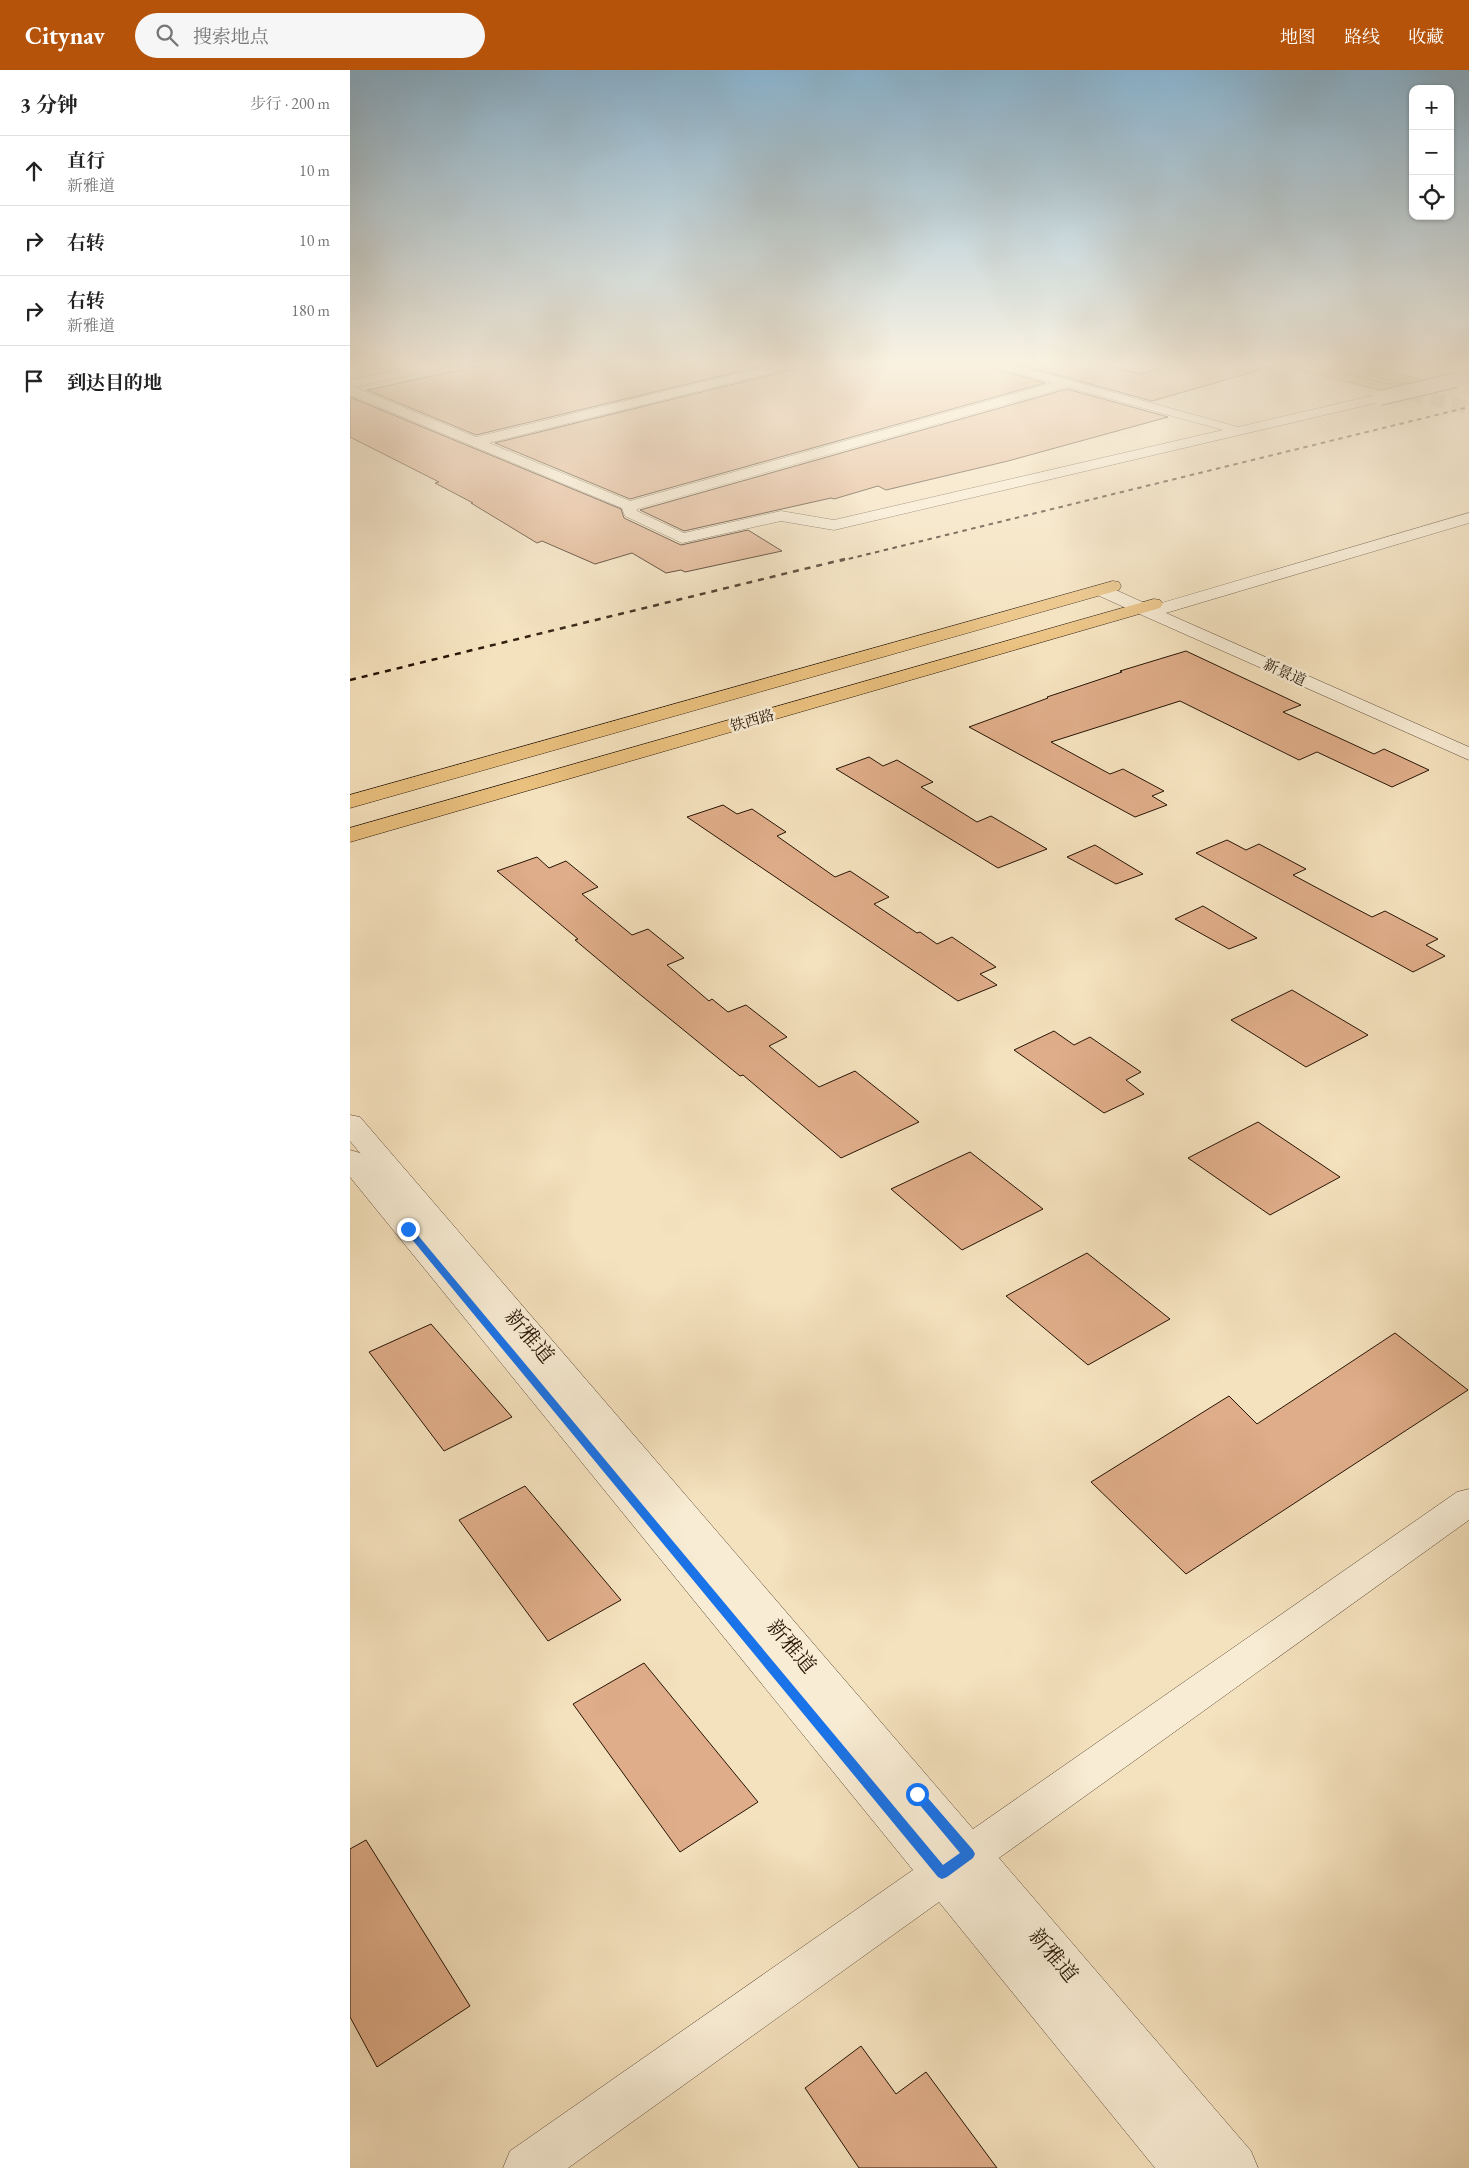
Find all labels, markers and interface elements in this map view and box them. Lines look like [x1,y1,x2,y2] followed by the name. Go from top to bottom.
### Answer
[135,13,485,58] search box
[25,20,105,51] text: Citynav
[153,21,181,49] icon: search
[193,24,269,49] text: 搜索地点
[1280,25,1316,48] text: 地图
[1344,25,1380,48] text: 路线
[1408,25,1444,48] text: 收藏
[1409,85,1454,220] map controls
[1409,85,1454,130] button: +
[20,91,78,118] text: 3 分钟
[250,93,330,114] text: 步行 · 200 m
[1409,130,1454,175] button: −
[67,148,105,173] text: 直行
[20,157,48,185] icon: ahead
[299,160,330,181] text: 10 m
[67,175,115,196] text: 新雅道
[1409,175,1454,220] button: locate
[20,227,48,255] icon: right
[67,230,105,255] text: 右转
[299,230,330,251] text: 10 m
[67,288,105,313] text: 右转
[20,297,48,325] icon: right
[291,300,330,321] text: 180 m
[67,315,115,336] text: 新雅道
[20,367,48,395] icon: arrive
[67,370,162,395] text: 到达目的地
[1261,654,1309,690] street label: 新景道
[728,705,776,735] street label: 铁西路
[397,1218,420,1241] route end
[499,1303,561,1369] street label: 新雅道
[761,1613,823,1679] street label: 新雅道
[906,1783,929,1806] route start
[1023,1922,1085,1988] street label: 新雅道

